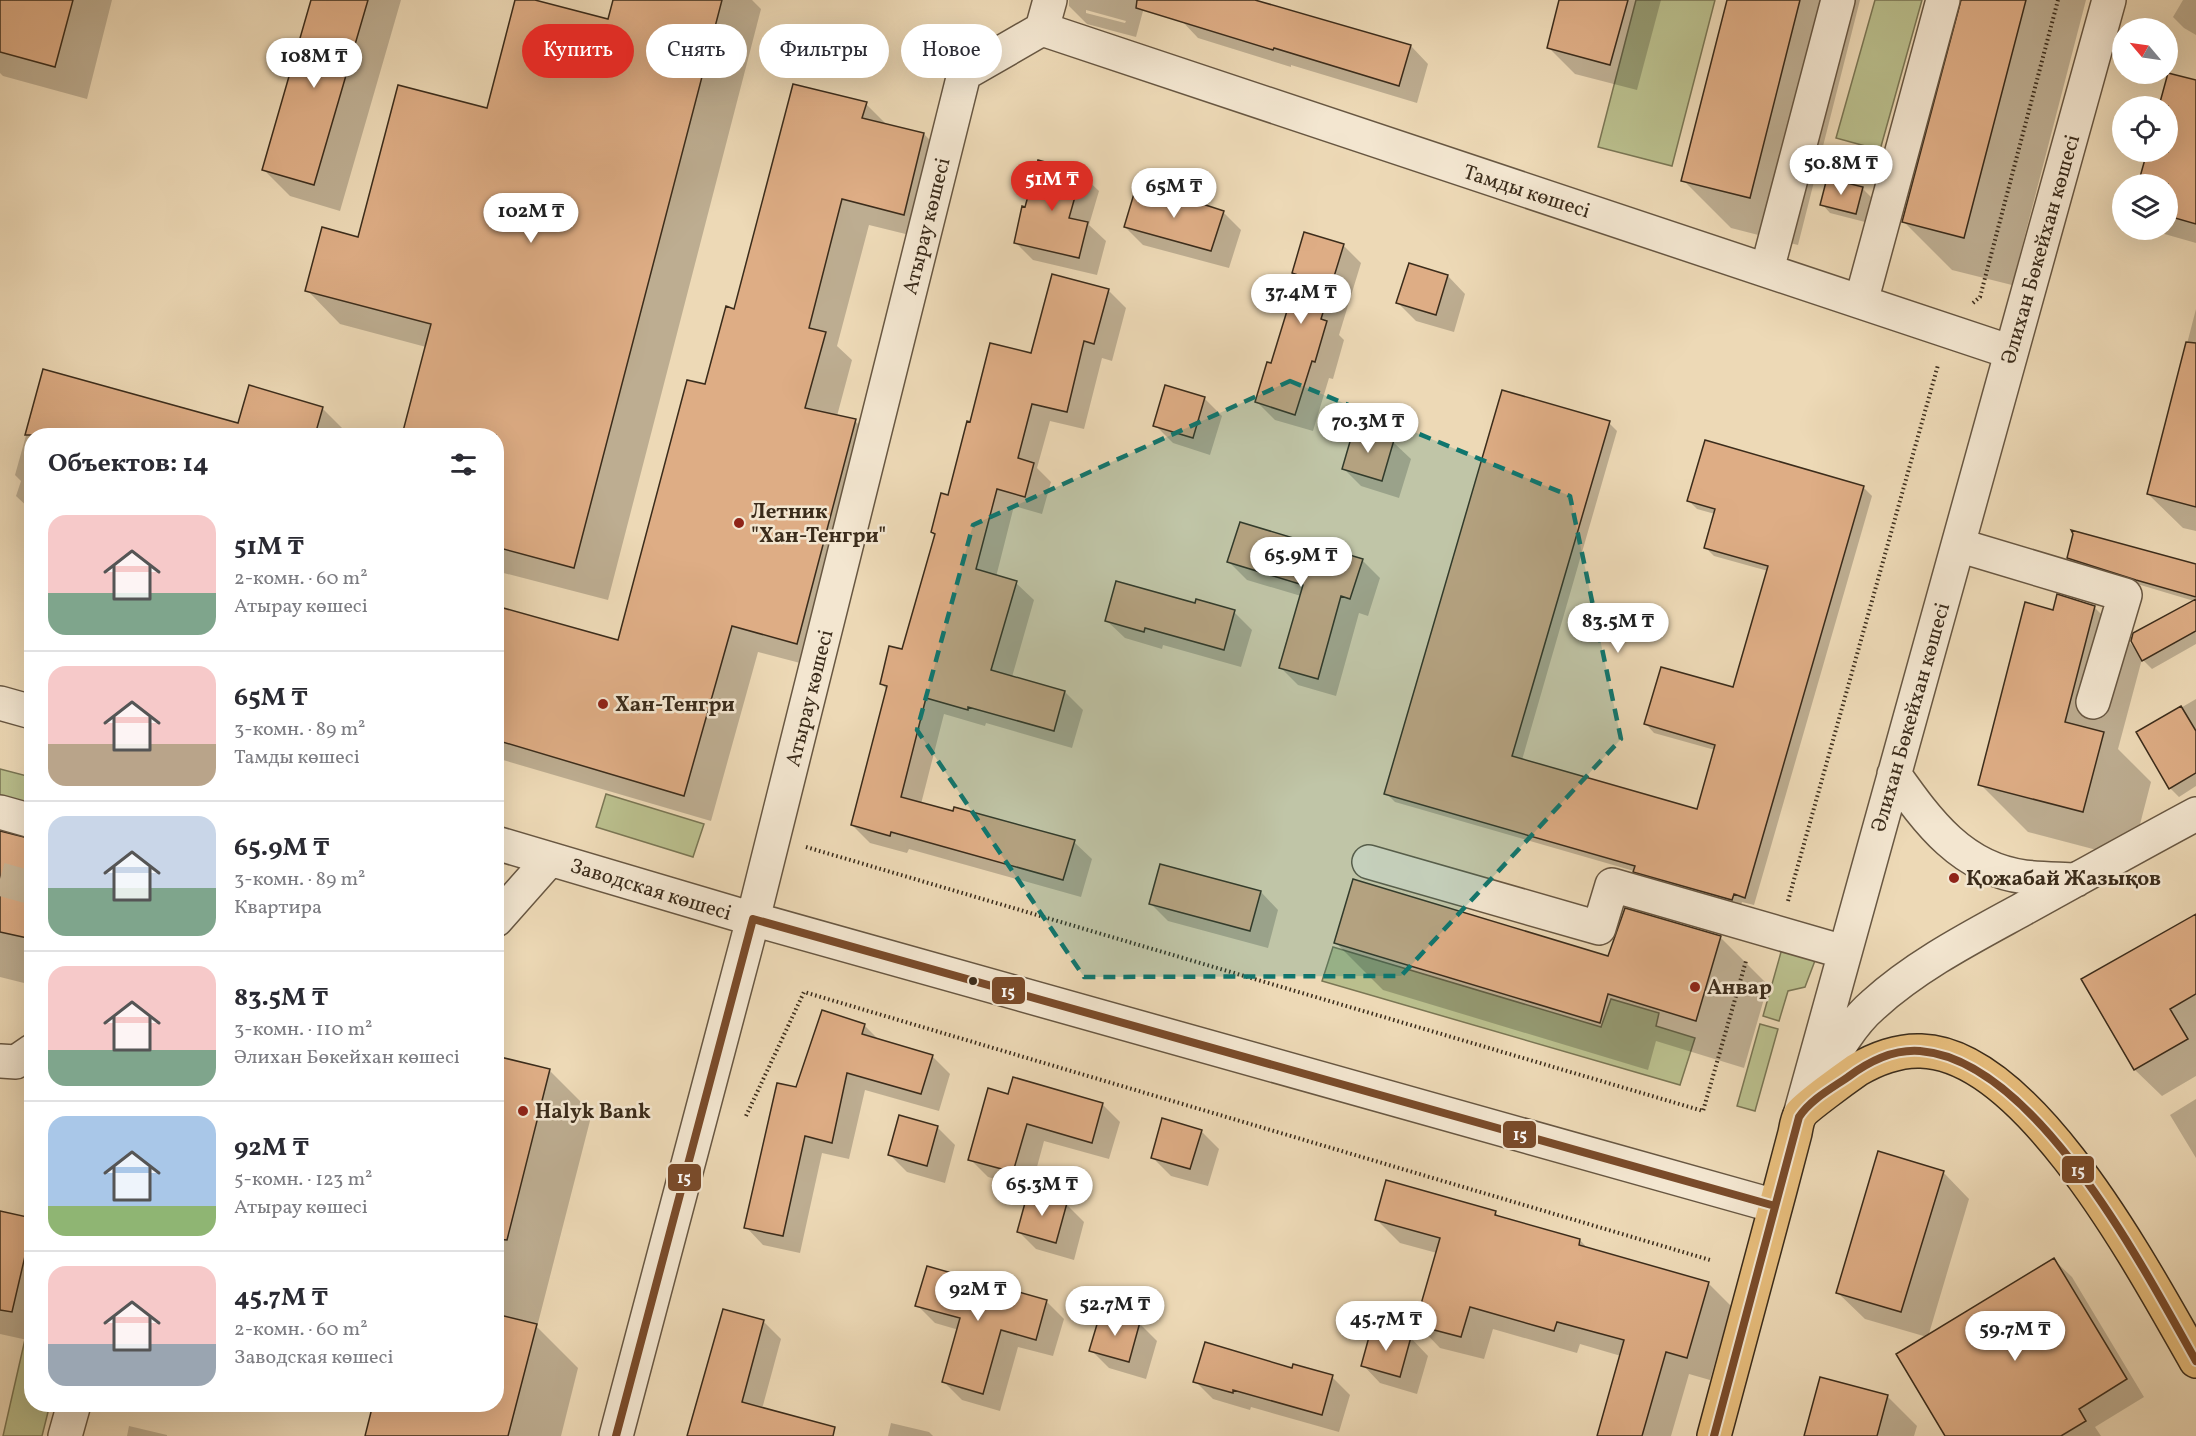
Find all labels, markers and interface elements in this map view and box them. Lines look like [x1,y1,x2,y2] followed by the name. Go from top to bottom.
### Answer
[2112,18,2178,84] north arrow
[2112,18,2178,240] map controls
[522,24,634,78] chip: Купить
[646,24,747,78] chip: Снять
[759,24,889,78] chip: Фильтры
[901,24,1002,78] chip: Новое
[265,38,363,89] pin: 108M ₸
[280,43,348,71] text: 108M ₸
[2112,96,2178,162] button: locate
[1995,131,2088,367] street label: Әлихан Бөкейхан көшесі
[1786,145,1896,196] pin: 50.8M ₸
[1804,150,1878,178] text: 50.8M ₸
[896,155,959,298] street label: Атырау көшесі
[1459,158,1594,227] street label: Тамды көшесі
[1010,161,1094,212] pin: 51M ₸
[1025,166,1079,194] text: 51M ₸
[1132,168,1216,219] pin: 65M ₸
[1145,173,1203,201] text: 65M ₸
[2112,174,2178,240] button: layers
[482,193,580,244] pin: 102M ₸
[497,198,565,226] text: 102M ₸
[1246,274,1356,325] pin: 37.4M ₸
[1265,279,1337,307] text: 37.4M ₸
[1313,403,1423,454] pin: 70.3M ₸
[1331,408,1405,436] text: 70.3M ₸
[48,446,209,482] text: Объектов: 14
[447,448,480,481] icon: filters
[751,498,886,551] place label: Летник "Хан-Тенгри"
[732,516,746,530] marker: Летник "Хан-Тенгри"
[234,529,304,565] text: 51M ₸
[1246,537,1356,588] pin: 65.9M ₸
[96,539,168,611] icon: home
[1264,542,1338,570] text: 65.9M ₸
[234,565,368,593] text: 2-комн. · 60 m²
[234,593,368,621] text: Атырау көшесі
[1865,599,1958,835] street label: Әлихан Бөкейхан көшесі
[1563,603,1673,654] pin: 83.5M ₸
[1582,608,1654,636] text: 83.5M ₸
[779,627,842,770] street label: Атырау көшесі
[234,680,308,716] text: 65M ₸
[96,690,168,762] icon: home
[615,691,735,720] place label: Хан-Тенгри
[596,697,610,711] marker: Хан-Тенгри
[234,716,366,744] text: 3-комн. · 89 m²
[234,744,360,772] text: Тамды көшесі
[234,830,330,866] text: 65.9M ₸
[96,840,168,912] icon: home
[566,852,735,929] street label: Заводская көшесі
[1966,865,2161,894] place label: Қожабай Жазықов
[234,866,366,894] text: 3-комн. · 89 m²
[1947,871,1961,885] marker: Қожабай Жазықов
[234,894,322,922] text: Квартира
[1707,974,1772,1003] place label: Анвар
[967,975,979,987] unlabelled marker
[991,976,1026,1005] line badge: 15
[234,980,328,1016] text: 83.5M ₸
[1688,980,1702,994] marker: Анвар
[1001,982,1015,1004] text: 15
[96,990,168,1062] icon: home
[234,1016,373,1044] text: 3-комн. · 110 m²
[234,1044,460,1072] text: Әлихан Бөкейхан көшесі
[535,1098,651,1127] place label: Halyk Bank
[516,1104,530,1118] marker: Halyk Bank
[1502,1120,1537,1149] line badge: 15
[1513,1125,1527,1147] text: 15
[234,1130,309,1166] text: 92M ₸
[96,1140,168,1212] icon: home
[2061,1155,2095,1184] line badge: 15
[2071,1161,2085,1183] text: 15
[667,1163,702,1192] line badge: 15
[234,1166,372,1194] text: 5-комн. · 123 m²
[987,1166,1097,1217] pin: 65.3M ₸
[677,1168,691,1190] text: 15
[1006,1171,1078,1199] text: 65.3M ₸
[234,1194,368,1222] text: Атырау көшесі
[936,1271,1020,1322] pin: 92M ₸
[949,1276,1007,1304] text: 92M ₸
[234,1280,328,1316] text: 45.7M ₸
[1060,1286,1170,1337] pin: 52.7M ₸
[96,1290,168,1362] icon: home
[1079,1291,1151,1319] text: 52.7M ₸
[1331,1301,1441,1352] pin: 45.7M ₸
[1350,1306,1422,1334] text: 45.7M ₸
[1960,1311,2070,1362] pin: 59.7M ₸
[234,1316,368,1344] text: 2-комн. · 60 m²
[1979,1316,2051,1344] text: 59.7M ₸
[234,1344,394,1372] text: Заводская көшесі

